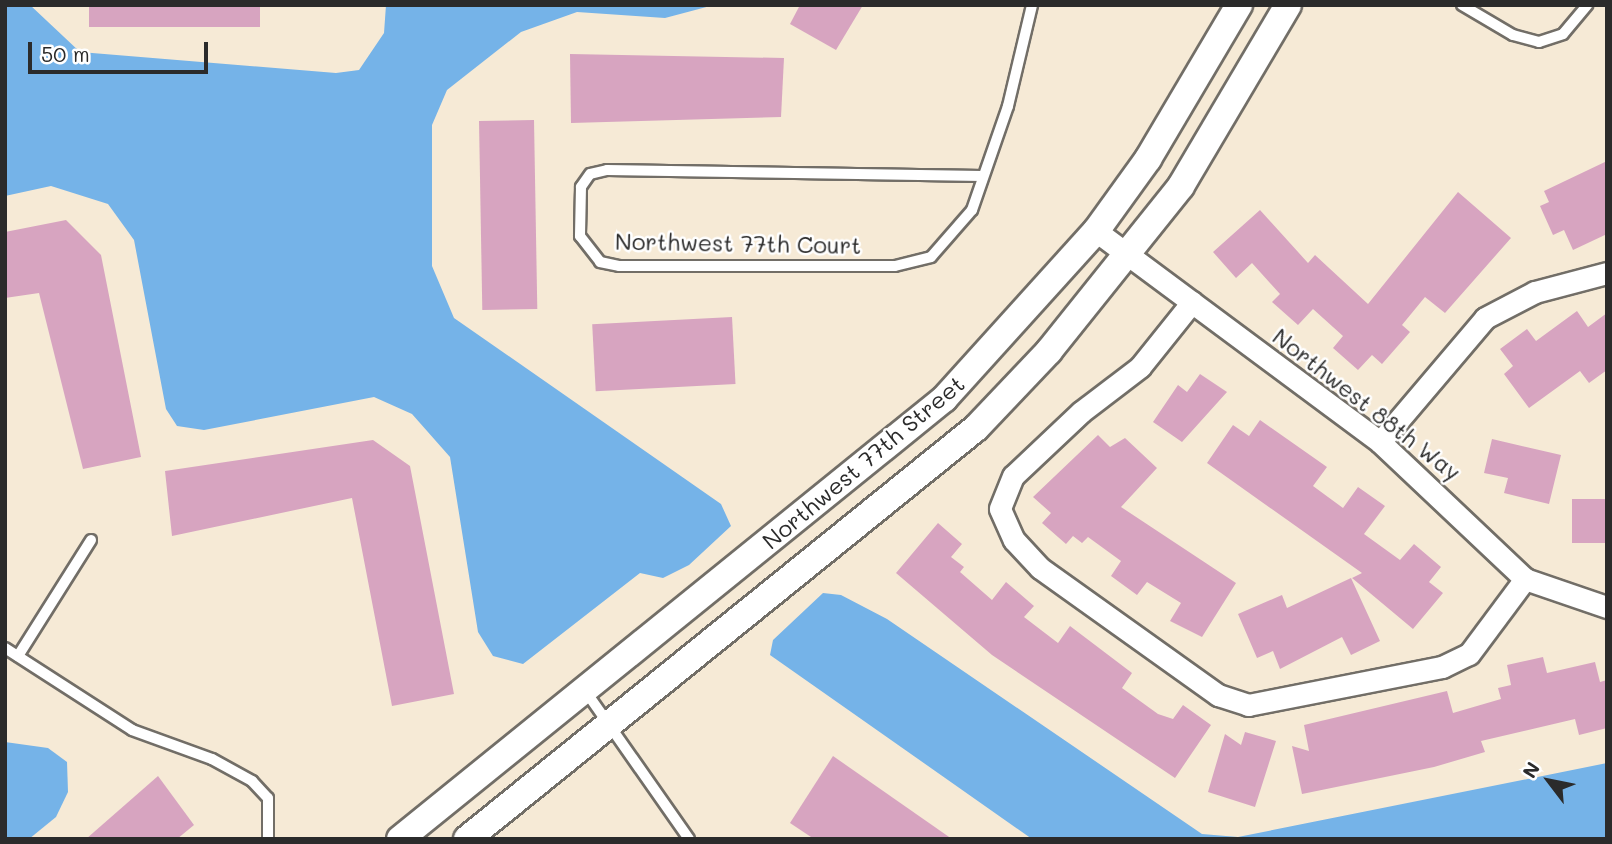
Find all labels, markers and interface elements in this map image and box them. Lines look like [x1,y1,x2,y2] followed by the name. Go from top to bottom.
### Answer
[32,28,212,72] scale bar
[41,40,90,67] text: 50 m
[615,227,861,259] street label: Northwest 77th Court
[1268,322,1466,486] street label: Northwest 88th Way
[756,369,970,555] street label: Northwest 77th Street
[1514,746,1584,816] north arrow
[1516,757,1545,782] text: N

